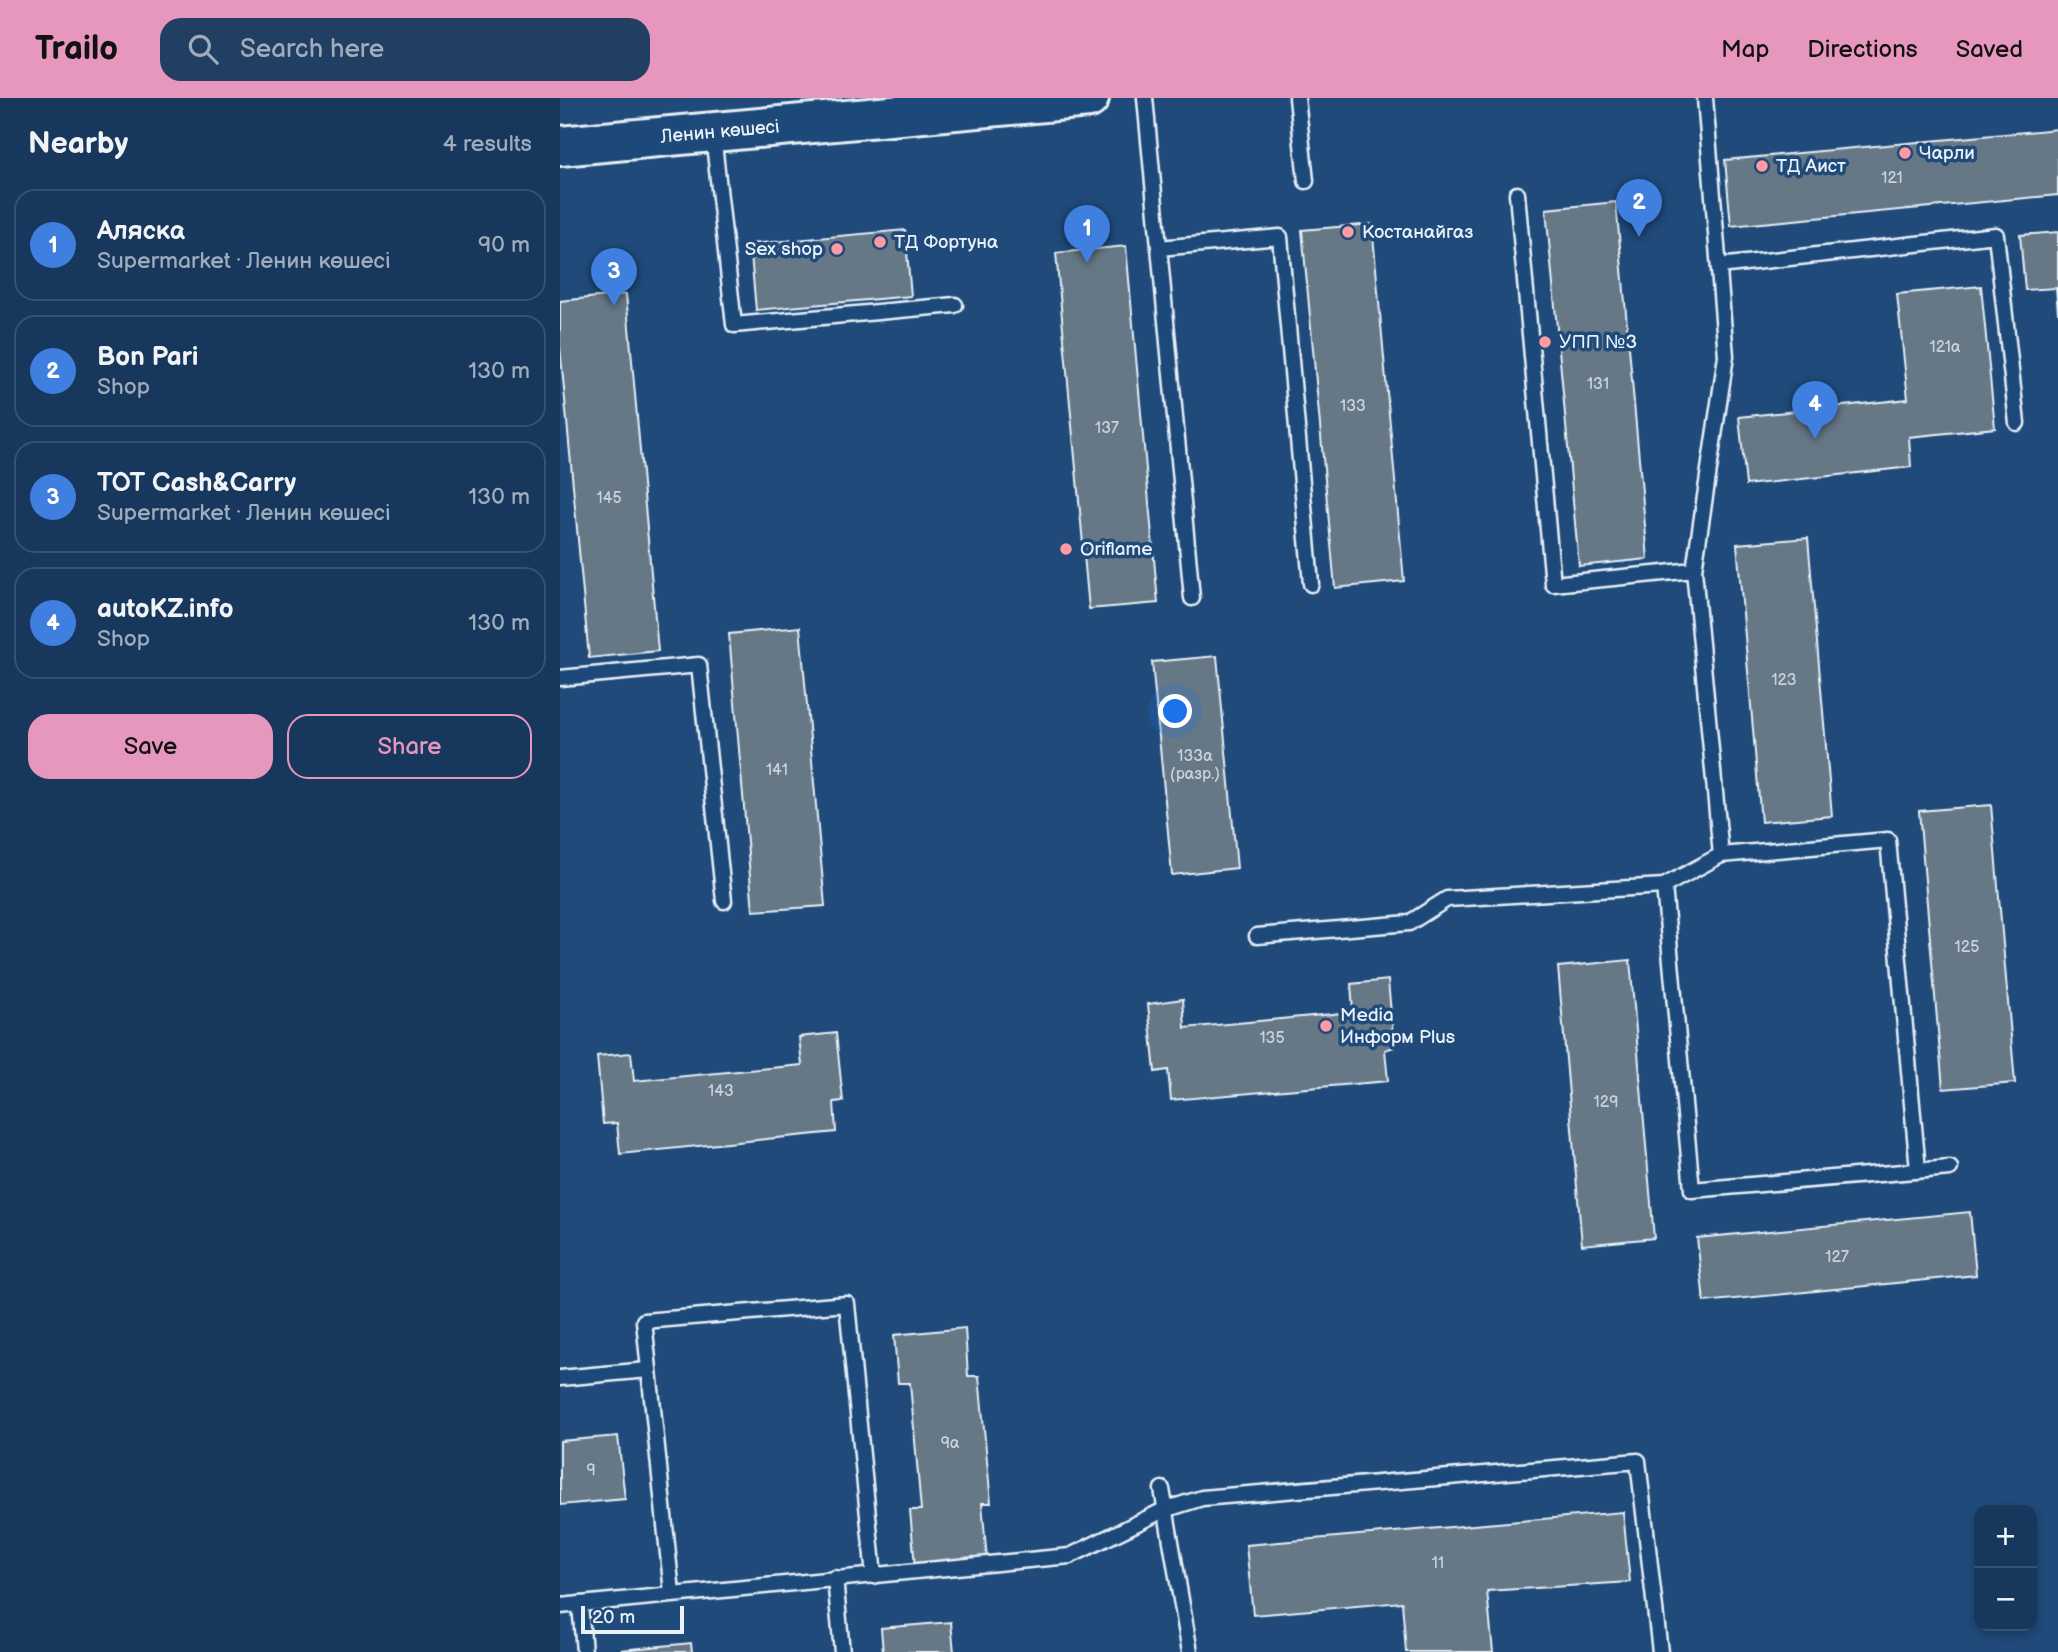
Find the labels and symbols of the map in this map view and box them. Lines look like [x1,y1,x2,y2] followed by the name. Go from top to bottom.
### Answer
[658,115,781,149] street label: Ленин көшесі
[1919,142,1975,165] place label: Чарли
[1897,145,1913,161] marker: Чарли
[1776,155,1846,178] place label: ТД Аист
[1754,158,1770,174] marker: ТД Аист
[1881,169,1903,188] house number: 121
[1616,179,1662,237] pin: 2
[1064,205,1110,263] pin: 1
[1362,221,1473,244] place label: Костанайгаз
[1340,224,1356,240] marker: Костанайгаз
[894,231,998,254] place label: ТД Фортуна
[872,234,888,250] marker: ТД Фортуна
[745,238,823,261] place label: Sex shop
[829,241,845,257] marker: Sex shop
[591,248,637,306] pin: 3
[1559,331,1637,354] place label: УПП №3
[1537,334,1553,350] marker: УПП №3
[1929,338,1961,357] house number: 121а
[1587,375,1609,394] house number: 131
[1792,381,1838,439] pin: 4
[1340,397,1366,416] house number: 133
[1095,419,1119,438] house number: 137
[596,489,622,508] house number: 145
[1080,538,1152,561] place label: Oriflame
[1058,541,1074,557] marker: Oriflame
[1771,671,1797,690] house number: 123
[1158,694,1192,728] your location
[1170,747,1220,784] house number: 133а (разр.)
[766,761,788,780] house number: 141
[1955,938,1979,957] house number: 125
[1340,1004,1455,1049] place label: Media Информ Plus
[1318,1018,1334,1034] marker: Media Информ Plus
[1259,1029,1285,1048] house number: 135
[708,1082,734,1101] house number: 143
[1594,1093,1618,1112] house number: 129
[1825,1248,1849,1267] house number: 127
[941,1434,960,1453] house number: 9а
[586,1461,596,1480] house number: 9
[1432,1554,1444,1573] house number: 11
[581,1603,684,1635] scale bar

